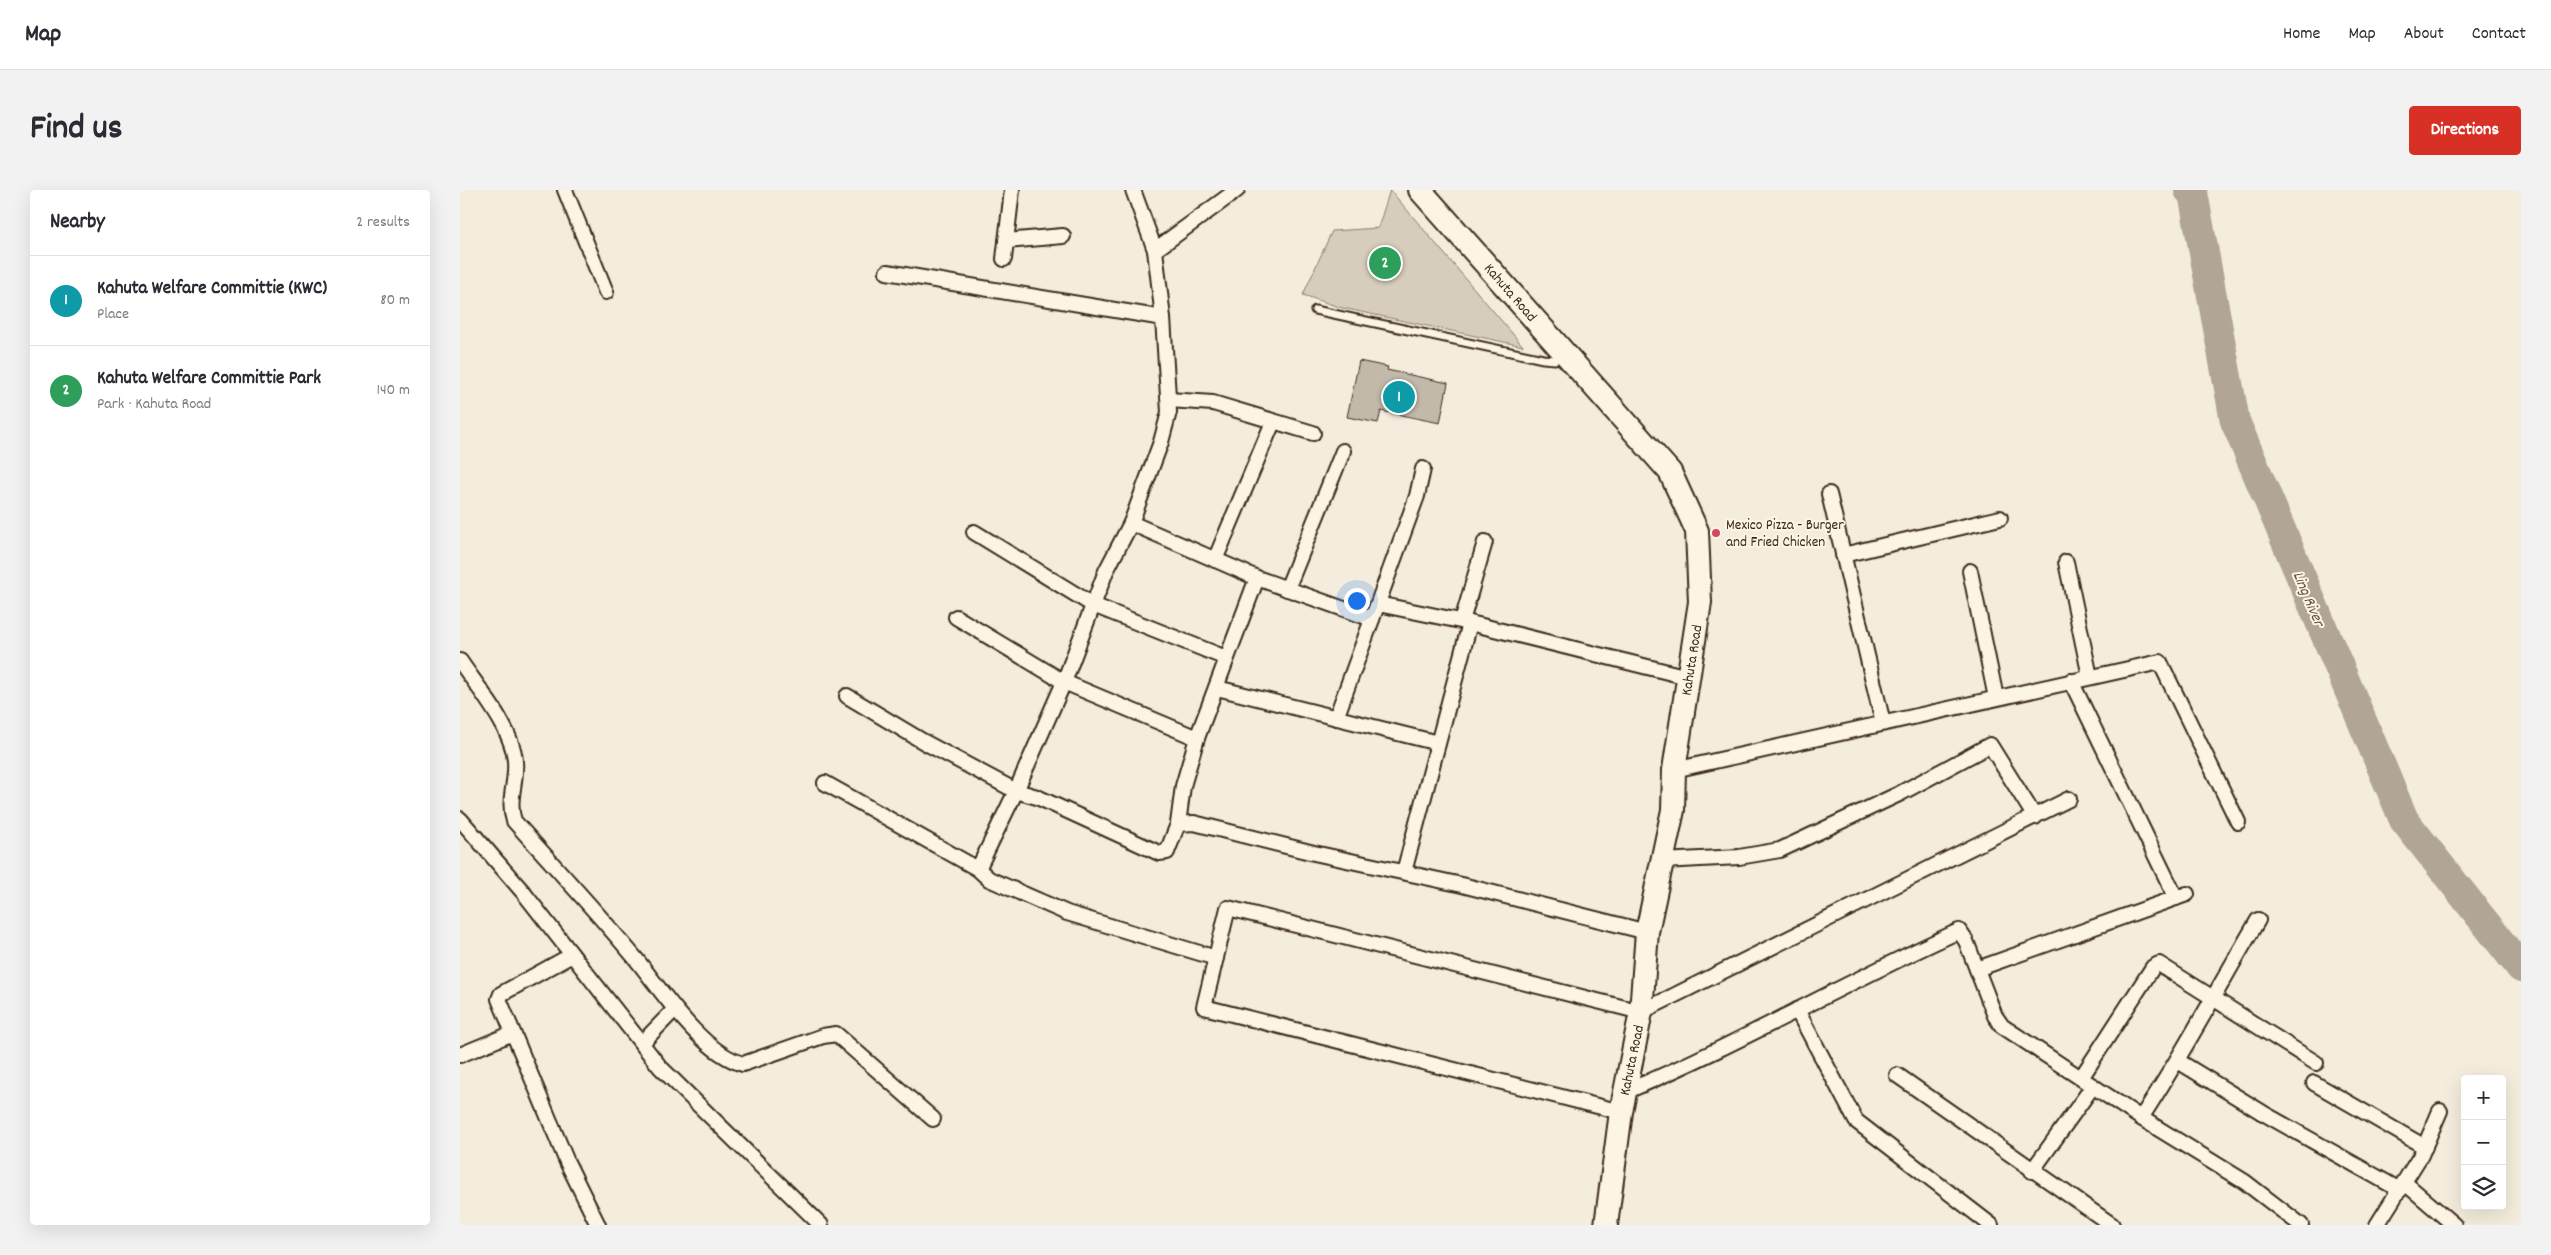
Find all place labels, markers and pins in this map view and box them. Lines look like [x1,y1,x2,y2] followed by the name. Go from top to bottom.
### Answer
[1369,244,1401,282] pin: 2
[1383,378,1415,416] pin: 1
[1726,515,1844,554] place label: Mexico Pizza - Burger and Fried Chicken
[1710,527,1722,539] marker: Mexico Pizza - Burger and Fried Chicken

